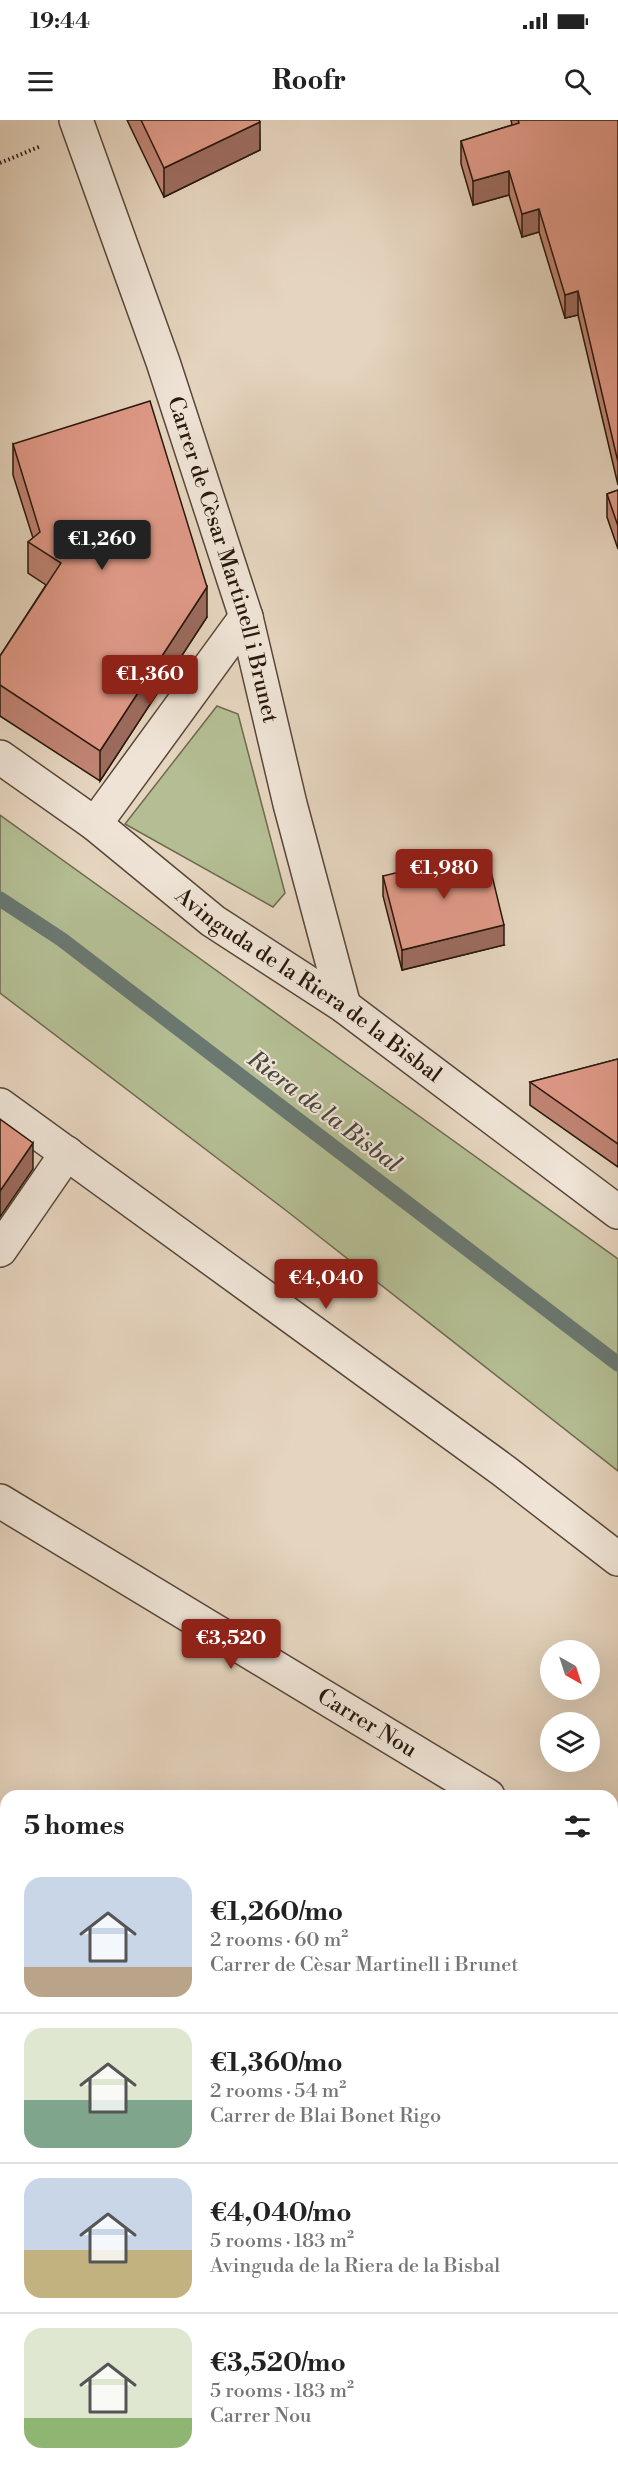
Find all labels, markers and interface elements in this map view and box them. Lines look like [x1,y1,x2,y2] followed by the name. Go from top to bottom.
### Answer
[30,8,90,35] text: 19:44
[272,64,346,98] text: Roofr
[24,65,57,98] icon: menu
[561,65,594,98] icon: search
[162,393,284,726] street label: Carrer de Cèsar Martinell i Brunet
[53,520,151,571] pin: €1,260
[68,527,136,552] text: €1,260
[101,655,199,706] pin: €1,360
[116,662,184,687] text: €1,360
[395,849,493,900] pin: €1,980
[410,856,478,881] text: €1,980
[169,881,447,1088] street label: Avinguda de la Riera de la Bisbal
[240,1044,407,1180] water label: Riera de la Bisbal
[277,1259,375,1310] pin: €4,040
[288,1266,364,1291] text: €4,040
[182,1619,280,1670] pin: €3,520
[196,1626,266,1651] text: €3,520
[540,1640,600,1700] north arrow
[540,1640,600,1772] map controls
[312,1682,422,1764] street label: Carrer Nou
[540,1712,600,1772] button: layers
[24,1810,124,1842] text: 5 homes
[561,1810,594,1843] icon: filters
[210,1896,343,1928] text: €1,260/mo
[72,1901,144,1973] icon: home
[210,1928,348,1953] text: 2 rooms · 60 m²
[210,1953,518,1978] text: Carrer de Cèsar Martinell i Brunet
[210,2047,343,2079] text: €1,360/mo
[72,2052,144,2124] icon: home
[210,2079,346,2104] text: 2 rooms · 54 m²
[210,2104,441,2129] text: Carrer de Blai Bonet Rigo
[210,2197,352,2229] text: €4,040/mo
[72,2202,144,2274] icon: home
[210,2229,354,2254] text: 5 rooms · 183 m²
[210,2254,500,2279] text: Avinguda de la Riera de la Bisbal
[210,2347,346,2379] text: €3,520/mo
[72,2352,144,2424] icon: home
[210,2379,354,2404] text: 5 rooms · 183 m²
[210,2404,312,2429] text: Carrer Nou

